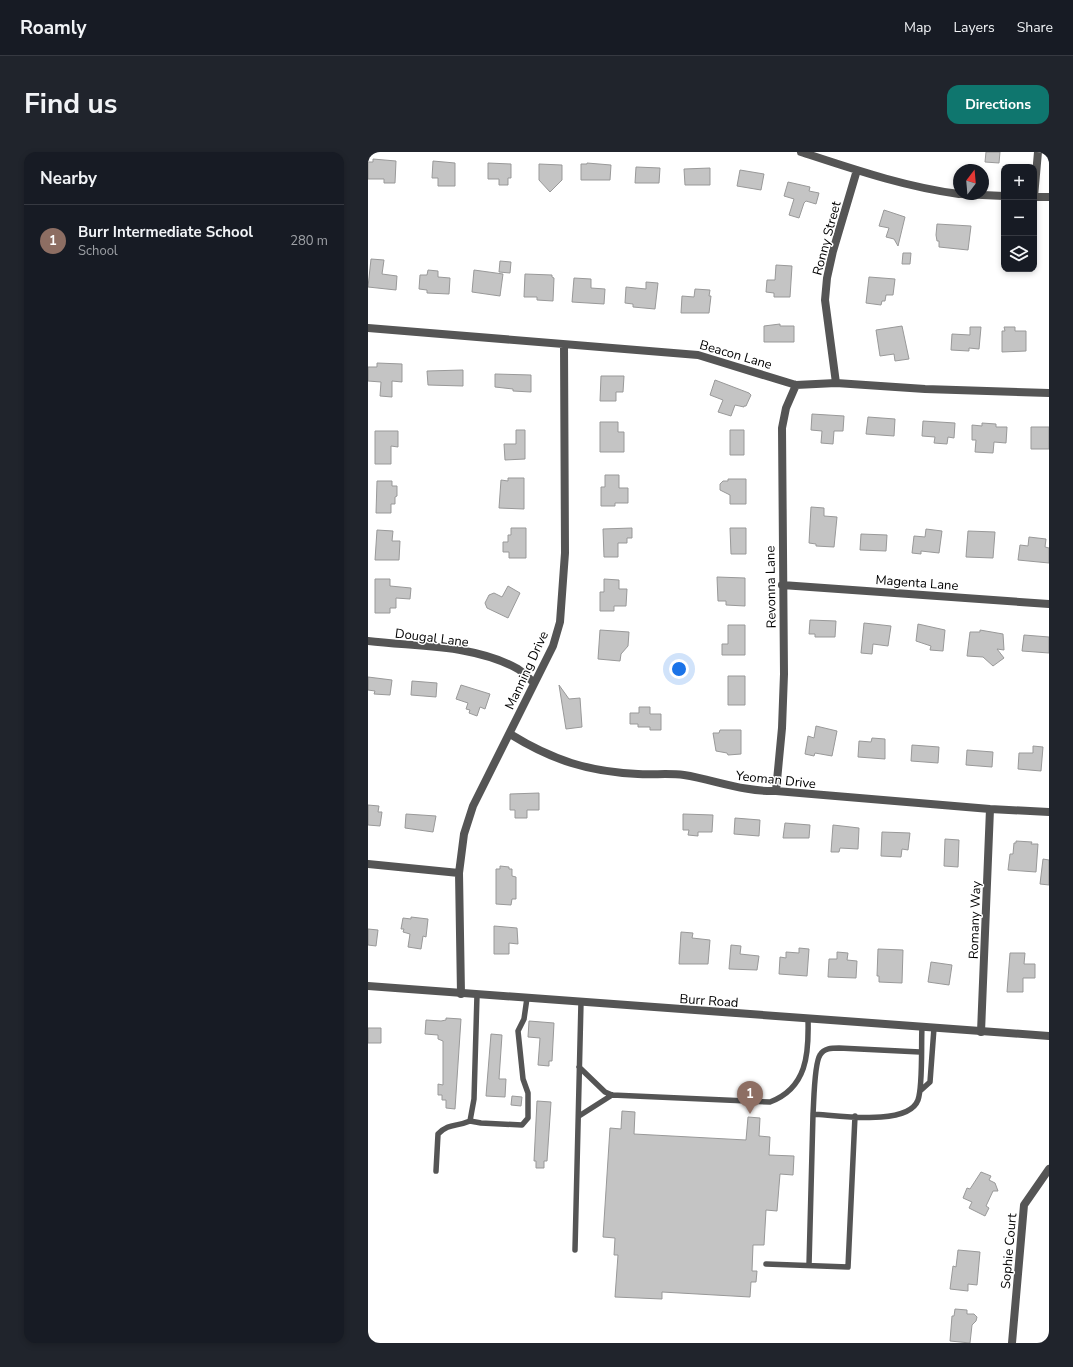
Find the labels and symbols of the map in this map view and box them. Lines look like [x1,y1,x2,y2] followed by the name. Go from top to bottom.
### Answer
[953,164,989,200] north arrow
[808,199,846,277] street label: Ronny Street
[697,336,774,374] street label: Beacon Lane
[761,546,781,628] street label: Revonna Lane
[875,571,959,595] street label: Magenta Lane
[394,625,470,651] street label: Dougal Lane
[501,628,553,713] street label: Manning Drive
[669,659,689,679] your location
[734,767,817,793] street label: Yeoman Drive
[965,880,985,959] street label: Romany Way
[679,990,739,1012] street label: Burr Road
[737,1081,763,1114] pin: 1
[997,1212,1021,1290] street label: Sophie Court

